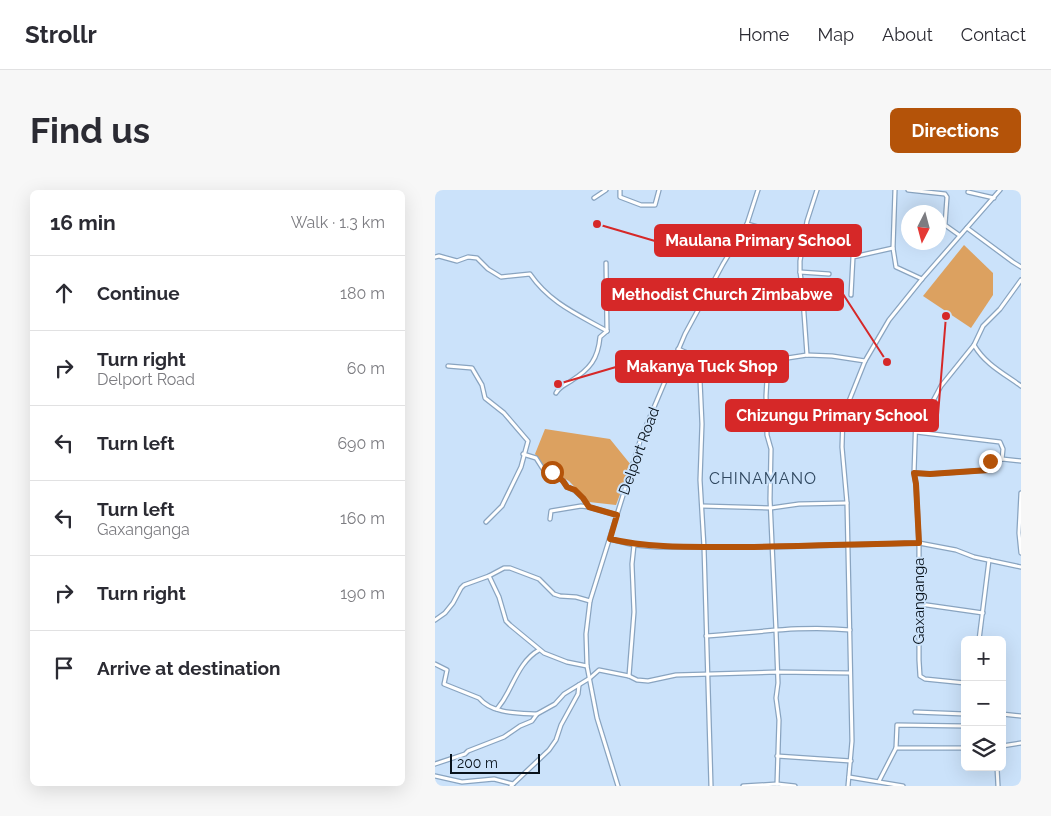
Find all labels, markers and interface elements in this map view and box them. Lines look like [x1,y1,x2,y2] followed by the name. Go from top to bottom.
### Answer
[25,20,97,49] text: Strollr
[738,24,789,45] text: Home
[817,24,854,45] text: Map
[882,24,933,45] text: About
[961,24,1026,45] text: Contact
[890,108,1021,153] button: Directions
[30,110,150,151] text: Find us
[901,205,946,250] north arrow
[50,210,116,235] text: 16 min
[291,213,385,232] text: Walk · 1.3 km
[655,225,861,256] callout: Maulana Primary School
[665,231,852,250] text: Maulana Primary School
[50,279,78,307] icon: ahead
[602,279,843,310] callout: Methodist Church Zimbabwe
[97,282,180,304] text: Continue
[340,284,385,303] text: 180 m
[611,285,833,304] text: Methodist Church Zimbabwe
[97,348,186,370] text: Turn right
[616,351,788,382] callout: Makanya Tuck Shop
[50,354,78,382] icon: right
[626,357,778,376] text: Makanya Tuck Shop
[347,359,385,378] text: 60 m
[97,370,195,389] text: Delport Road
[726,400,938,431] callout: Chizungu Primary School
[615,405,663,497] street label: Delport Road
[736,406,929,425] text: Chizungu Primary School
[50,429,78,457] icon: left
[97,432,174,454] text: Turn left
[337,434,385,453] text: 690 m
[979,450,1002,473] route end
[541,461,564,484] route start
[709,469,817,488] district label: CHINAMANO
[97,498,174,520] text: Turn left
[50,504,78,532] icon: left
[340,509,385,528] text: 160 m
[97,520,190,539] text: Gaxanganga
[910,558,928,644] street label: Gaxanganga
[50,579,78,607] icon: right
[97,582,186,604] text: Turn right
[340,584,385,603] text: 190 m
[961,636,1006,771] map controls
[961,636,1006,681] button: +
[50,654,78,682] icon: arrive
[97,657,281,679] text: Arrive at destination
[961,681,1006,726] button: −
[961,726,1006,771] button: layers
[450,751,540,774] scale bar
[457,755,498,771] text: 200 m

